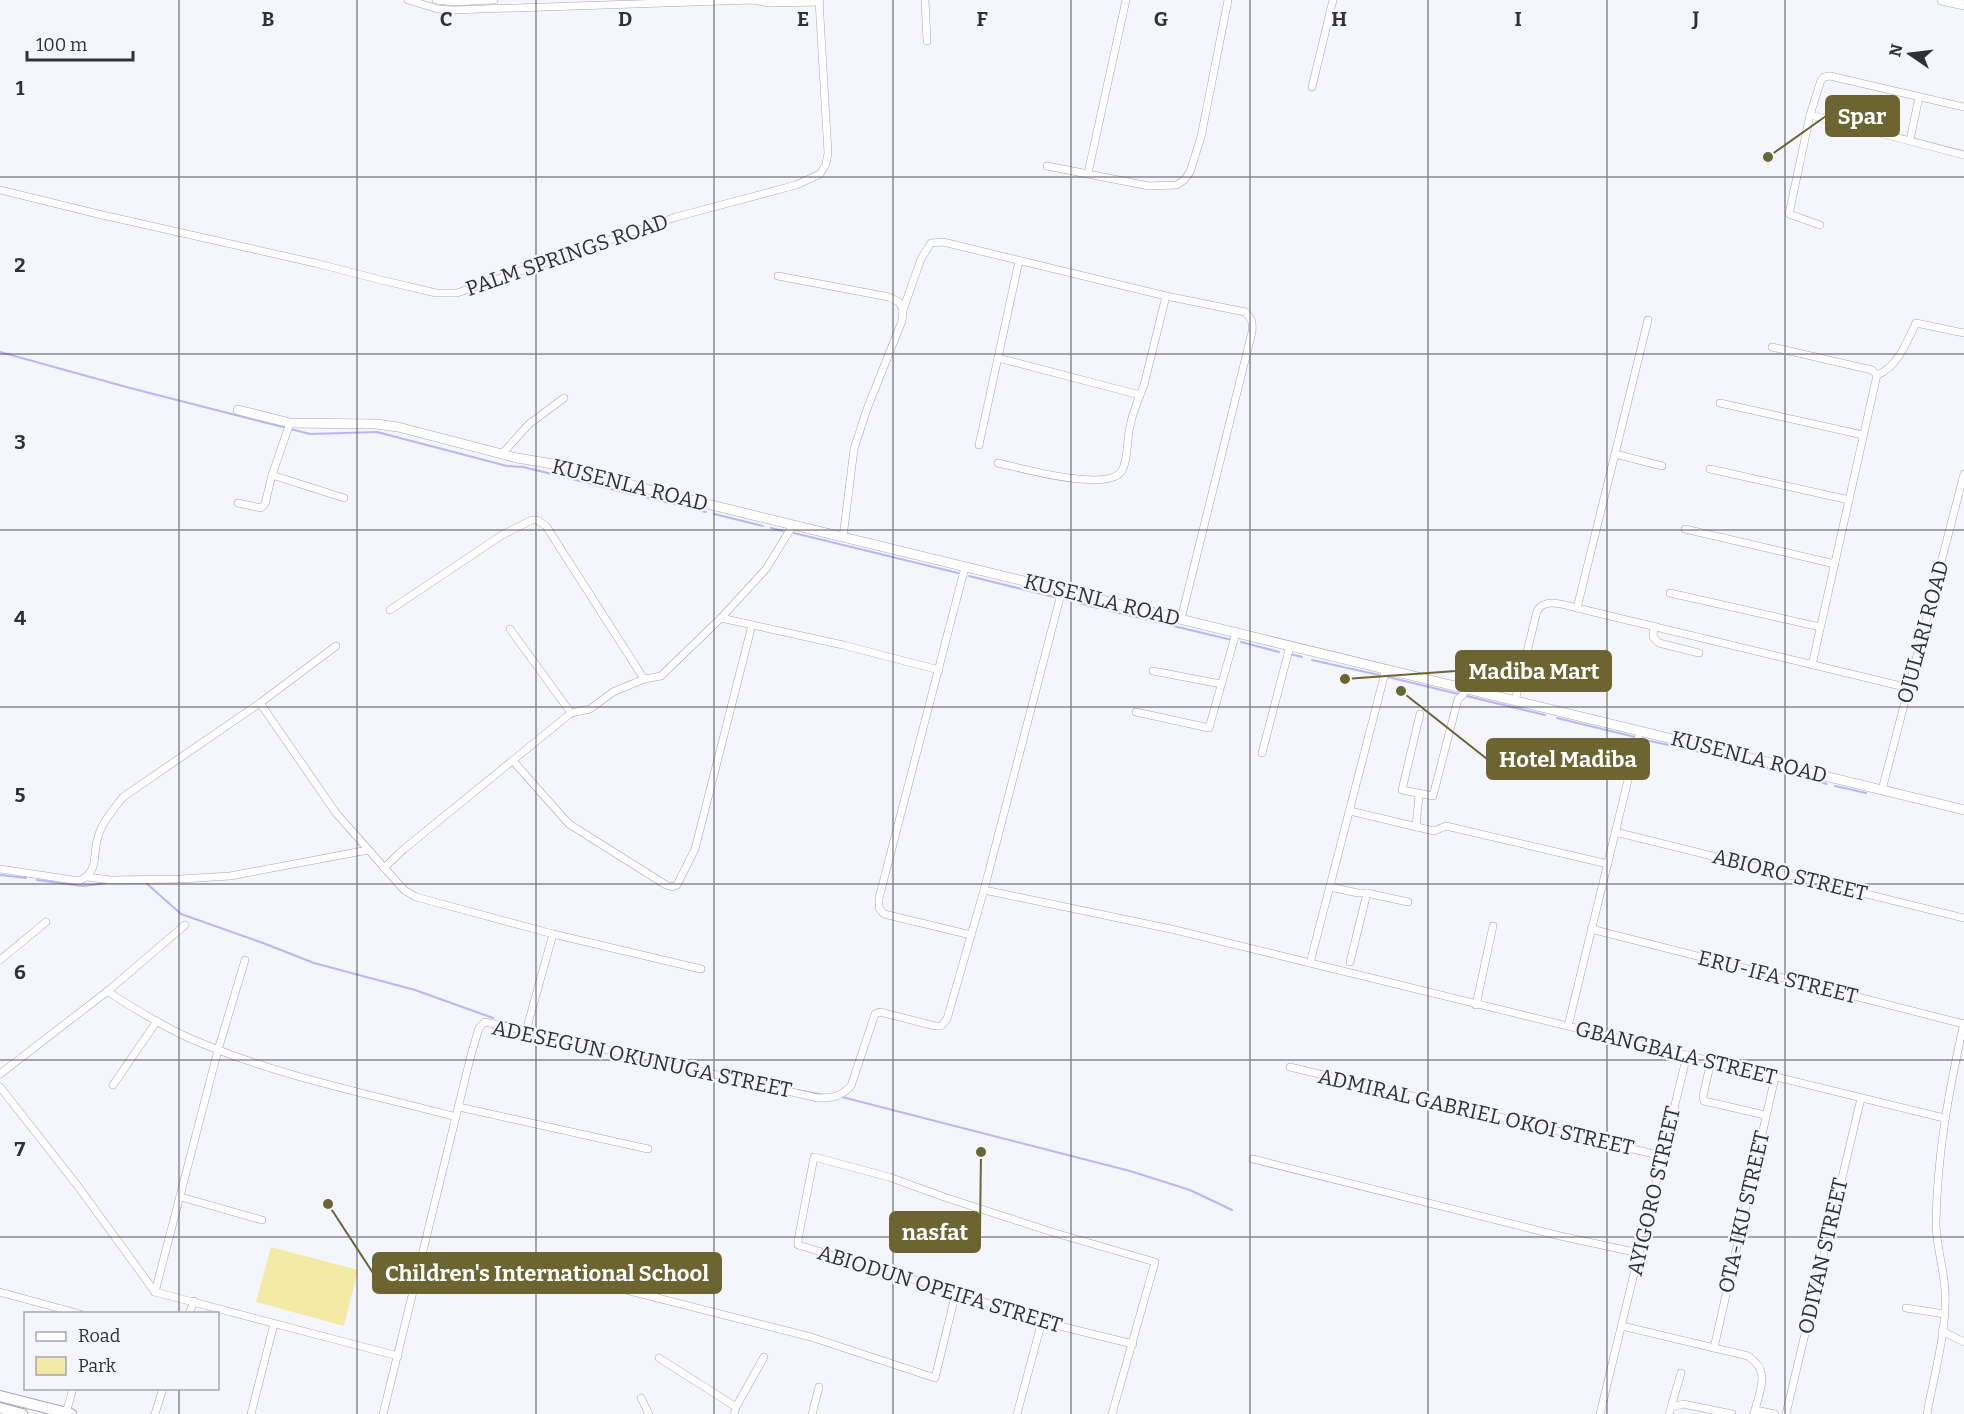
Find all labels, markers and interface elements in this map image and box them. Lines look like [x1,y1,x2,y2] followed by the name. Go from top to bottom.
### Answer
[262,7,275,31] text: B
[440,7,452,31] text: C
[618,7,632,31] text: D
[797,7,809,31] text: E
[976,7,988,31] text: F
[1154,7,1168,31] text: G
[1331,7,1347,31] text: H
[1514,7,1522,31] text: I
[1692,7,1700,31] text: J
[27,24,134,62] scale bar
[1880,24,1940,84] north arrow
[36,34,87,56] text: 100 m
[1885,42,1907,59] text: N
[16,76,25,100] text: 1
[1826,96,1899,136] callout: Spar
[1838,103,1887,130] text: Spar
[462,208,672,302] street label: PALM SPRINGS ROAD
[14,253,26,277] text: 2
[14,430,26,454] text: 3
[549,453,711,517] street label: KUSENLA ROAD
[1891,558,1955,706] street label: OJULARI ROAD
[1021,568,1183,632] street label: KUSENLA ROAD
[14,606,26,630] text: 4
[1456,651,1611,691] callout: Madiba Mart
[1468,658,1600,685] text: Madiba Mart
[1668,725,1830,789] street label: KUSENLA ROAD
[1487,739,1649,779] callout: Hotel Madiba
[1499,746,1638,773] text: Hotel Madiba
[15,783,26,807] text: 5
[1710,843,1870,907] street label: ABIORO STREET
[1695,945,1861,1009] street label: ERU-IFA STREET
[14,960,26,984] text: 6
[490,1014,794,1104] street label: ADESEGUN OKUNUGA STREET
[1572,1015,1780,1091] street label: GBANGBALA STREET
[1316,1063,1636,1161] street label: ADMIRAL GABRIEL OKOI STREET
[1622,1104,1686,1278] street label: AYIGORO STREET
[1713,1128,1775,1296] street label: OTA-IKU STREET
[15,1137,26,1161] text: 7
[1792,1175,1854,1337] street label: ODIYAN STREET
[890,1212,980,1252] callout: nasfat
[902,1219,969,1246] text: nasfat
[815,1239,1065,1339] street label: ABIODUN OPEIFA STREET
[373,1253,721,1293] callout: Children's International School
[385,1260,709,1287] text: Children's International School
[24,1312,219,1390] legend
[78,1325,121,1347] text: Road
[78,1355,117,1377] text: Park

